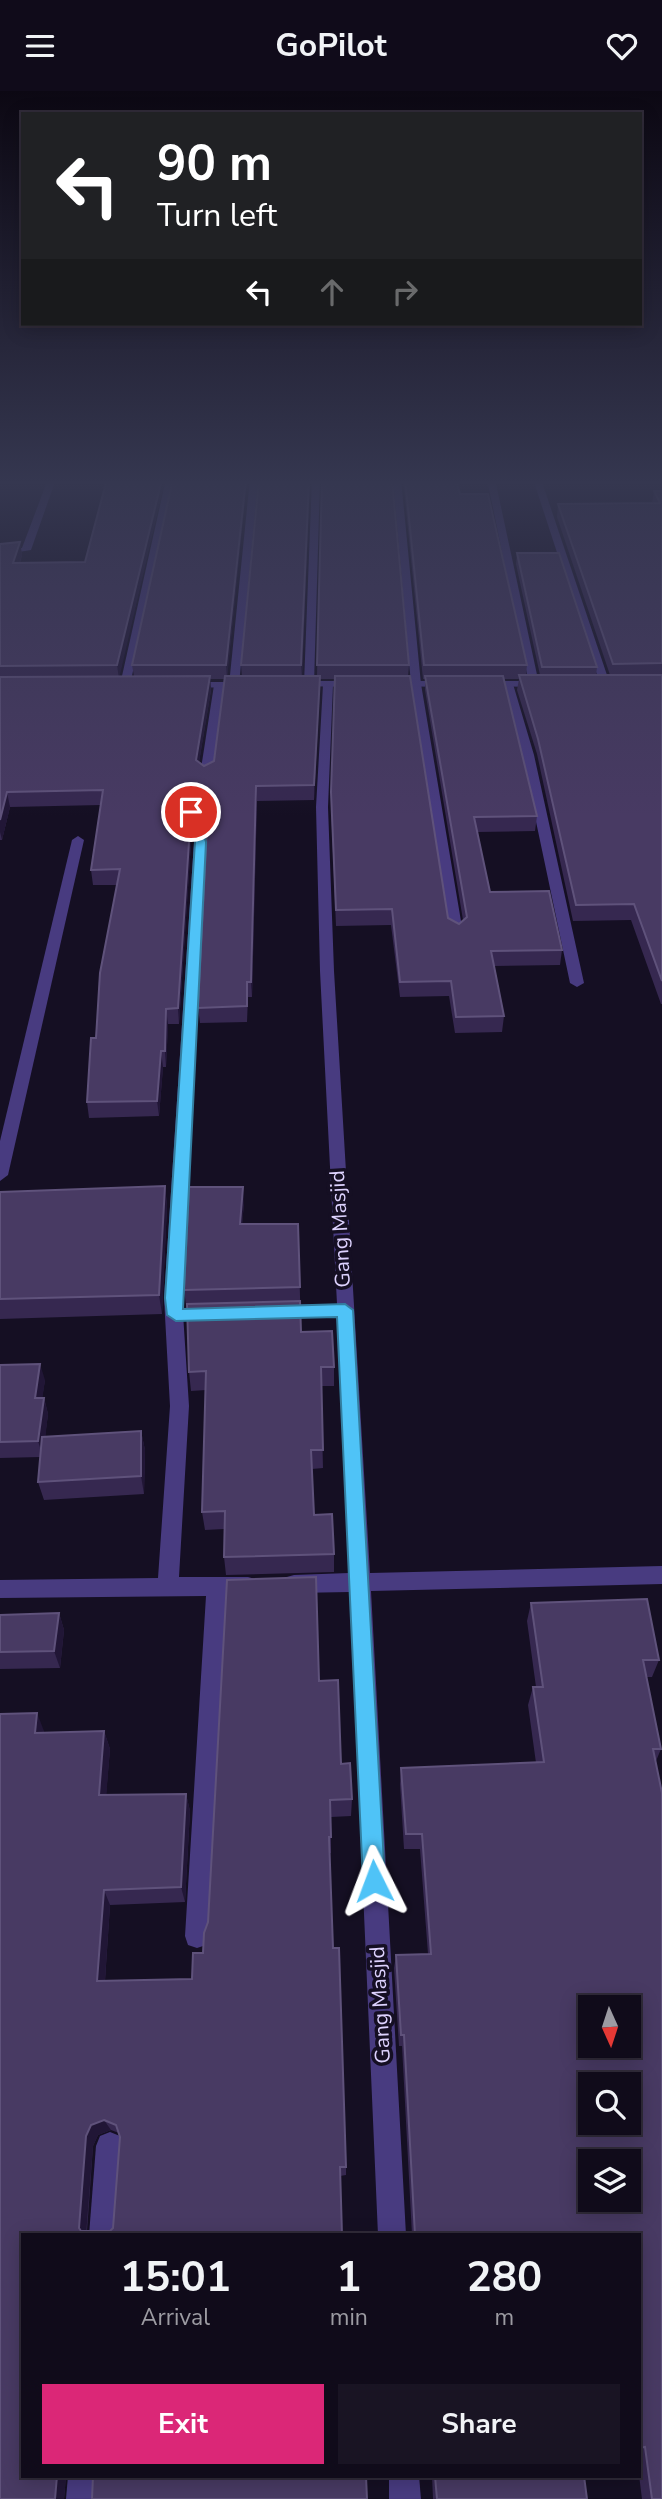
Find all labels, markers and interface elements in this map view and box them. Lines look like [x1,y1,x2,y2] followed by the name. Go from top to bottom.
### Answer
[275,24,387,67] text: GoPilot
[21,27,59,65] icon: menu
[603,27,641,65] icon: heart
[157,130,272,197] text: 90 m
[42,140,133,231] icon: left
[157,194,277,237] text: Turn left
[240,273,278,311] icon: left
[313,273,351,311] icon: ahead
[386,273,424,311] icon: right
[161,782,221,842] pin
[172,793,210,831] icon: arrive
[323,1170,357,1288] street label: Gang Masjid
[337,1844,411,1918] position arrow
[363,1946,397,2064] street label: Gang Masjid
[578,1995,640,2058] north arrow
[578,1995,641,2212] map controls
[578,2072,641,2135] button: search
[578,2149,641,2212] button: layers
[120,2249,231,2306] text: 15:01
[336,2249,361,2306] text: 1
[467,2249,542,2306] text: 280
[141,2302,210,2333] text: Arrival
[330,2302,368,2333] text: min
[495,2302,514,2333] text: m
[42,2384,324,2464] button: Exit
[338,2384,620,2464] button: Share

